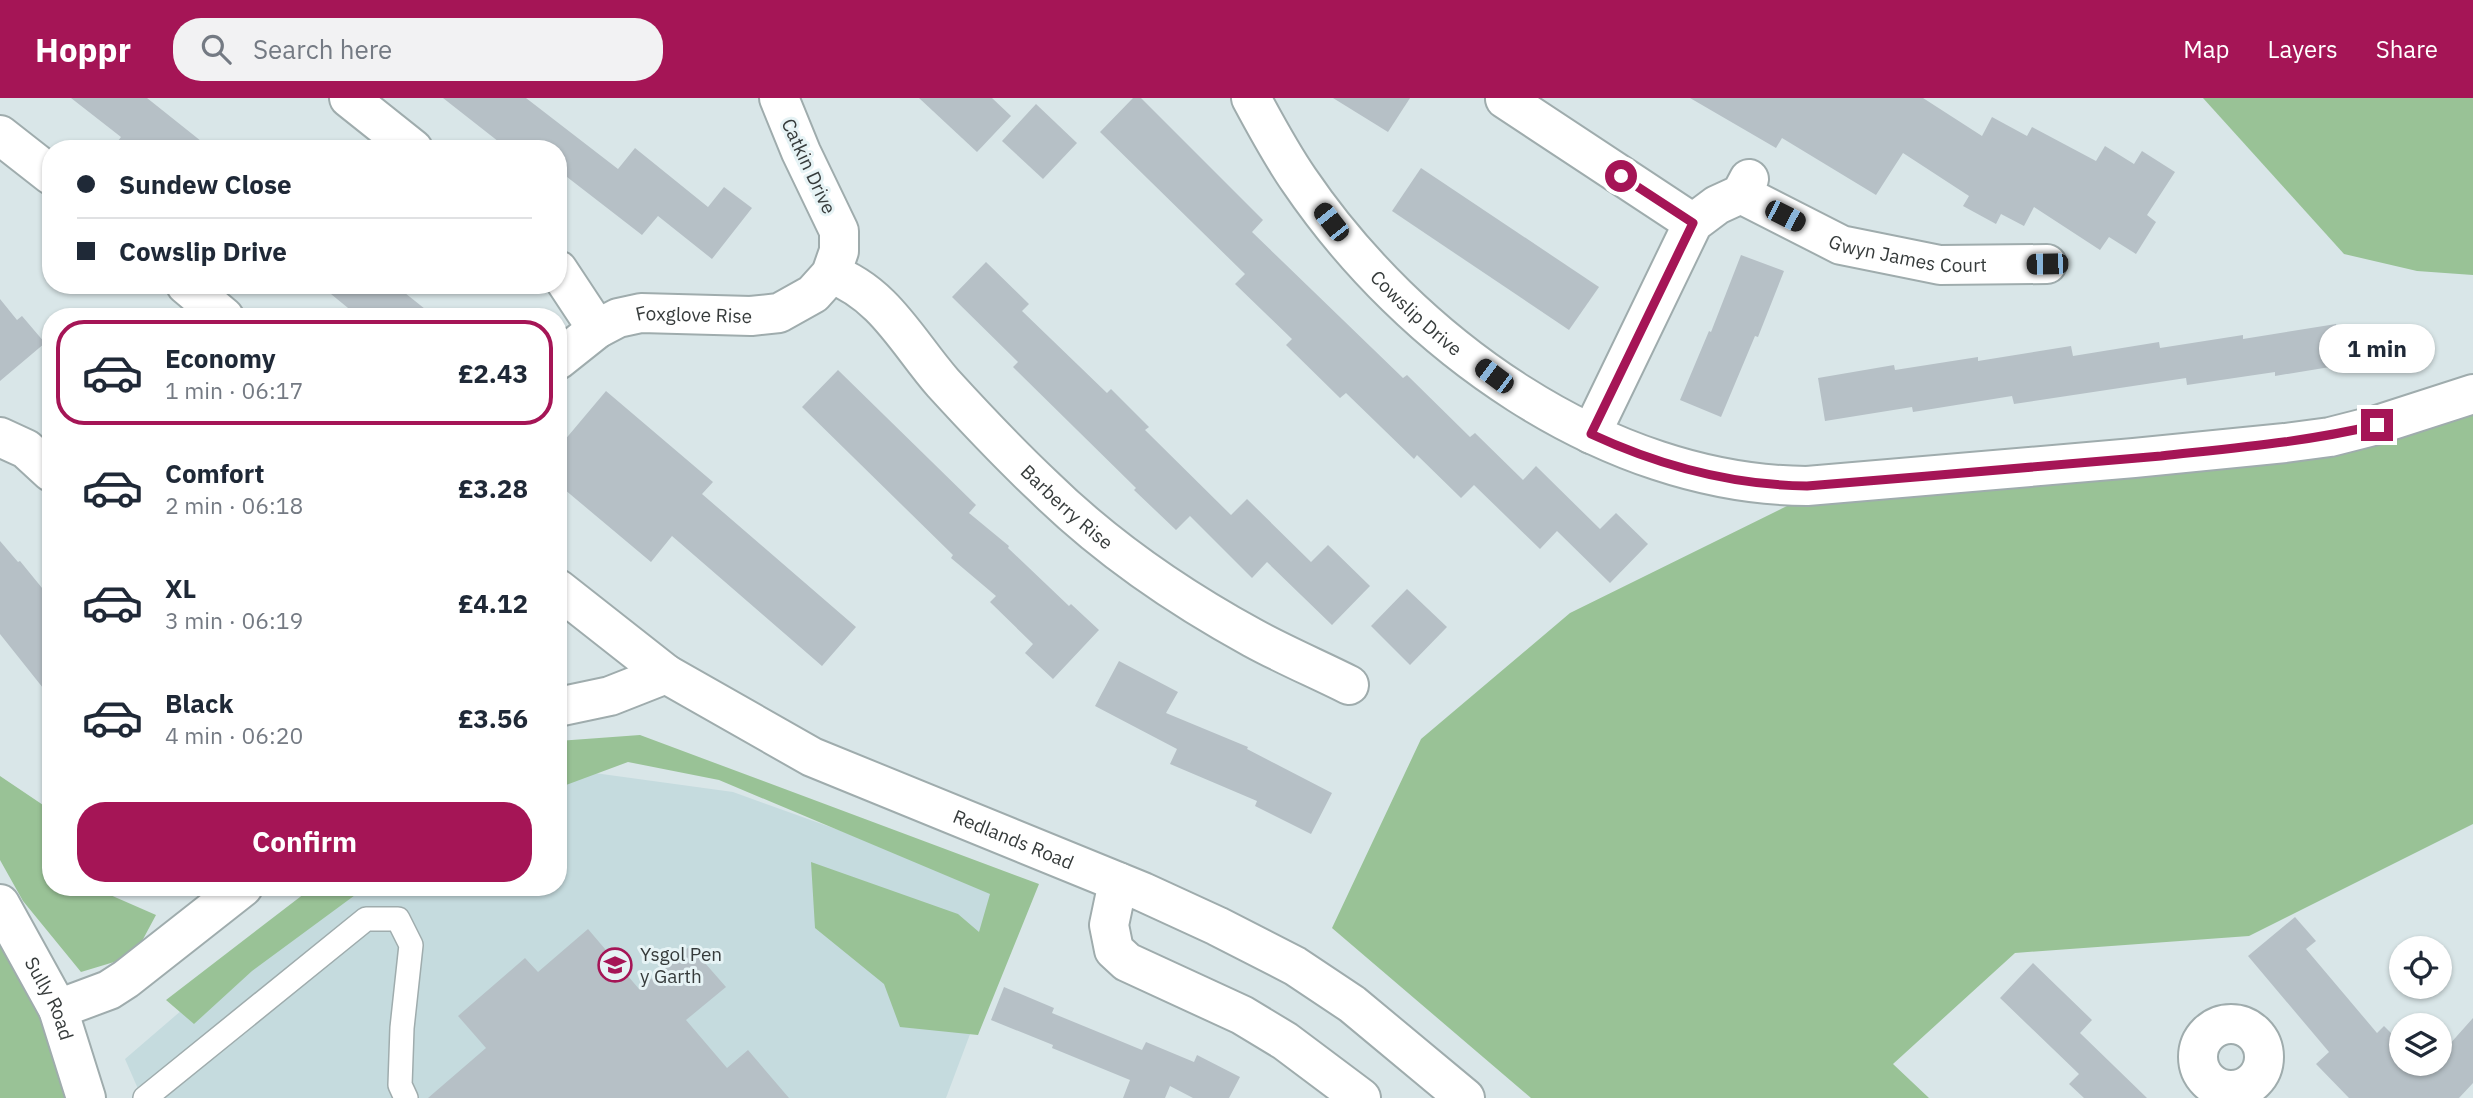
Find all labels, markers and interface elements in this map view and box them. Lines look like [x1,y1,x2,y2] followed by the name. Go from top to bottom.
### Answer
[173,18,663,81] search box
[35,28,131,71] text: Hoppr
[197,30,235,68] icon: search
[253,32,392,66] text: Search here
[2183,33,2230,65] text: Map
[2268,33,2338,65] text: Layers
[2376,33,2438,65] text: Share
[776,114,842,218] street label: Catkin Drive
[1605,160,1637,192] route start
[119,167,292,201] text: Sundew Close
[1762,197,1809,235] car
[1310,199,1353,245] car
[1825,229,1987,277] street label: Gwyn James Court
[119,234,287,268] text: Cowslip Drive
[2026,253,2069,275] car
[1365,265,1467,361] street label: Cowslip Drive
[633,300,753,328] street label: Foxglove Rise
[2319,324,2435,372] callout: 1 min
[2347,333,2407,363] text: 1 min
[81,341,144,404] icon: car
[165,341,276,375] text: Economy
[1471,355,1518,397] car
[458,356,528,390] text: £2.43
[165,375,303,405] text: 1 min · 06:17
[2361,409,2393,441] route end
[81,456,144,519] icon: car
[165,456,264,490] text: Comfort
[1016,459,1118,554] street label: Barberry Rise
[458,471,528,505] text: £3.28
[165,490,303,520] text: 2 min · 06:18
[81,571,144,634] icon: car
[165,571,196,605] text: XL
[458,586,528,620] text: £4.12
[165,605,303,635] text: 3 min · 06:19
[81,686,144,749] icon: car
[165,686,233,720] text: Black
[458,701,528,735] text: £3.56
[165,720,303,750] text: 4 min · 06:20
[77,802,532,882] button: Confirm
[950,804,1077,874] street label: Redlands Road
[2389,936,2452,1076] map controls
[2389,936,2452,999] button: locate
[640,942,722,988] place label: Ysgol Pen y Garth
[596,946,634,984] school or university icon: Ysgol Pen y Garth
[20,953,79,1043] street label: Sully Road
[2389,1013,2452,1076] button: layers

